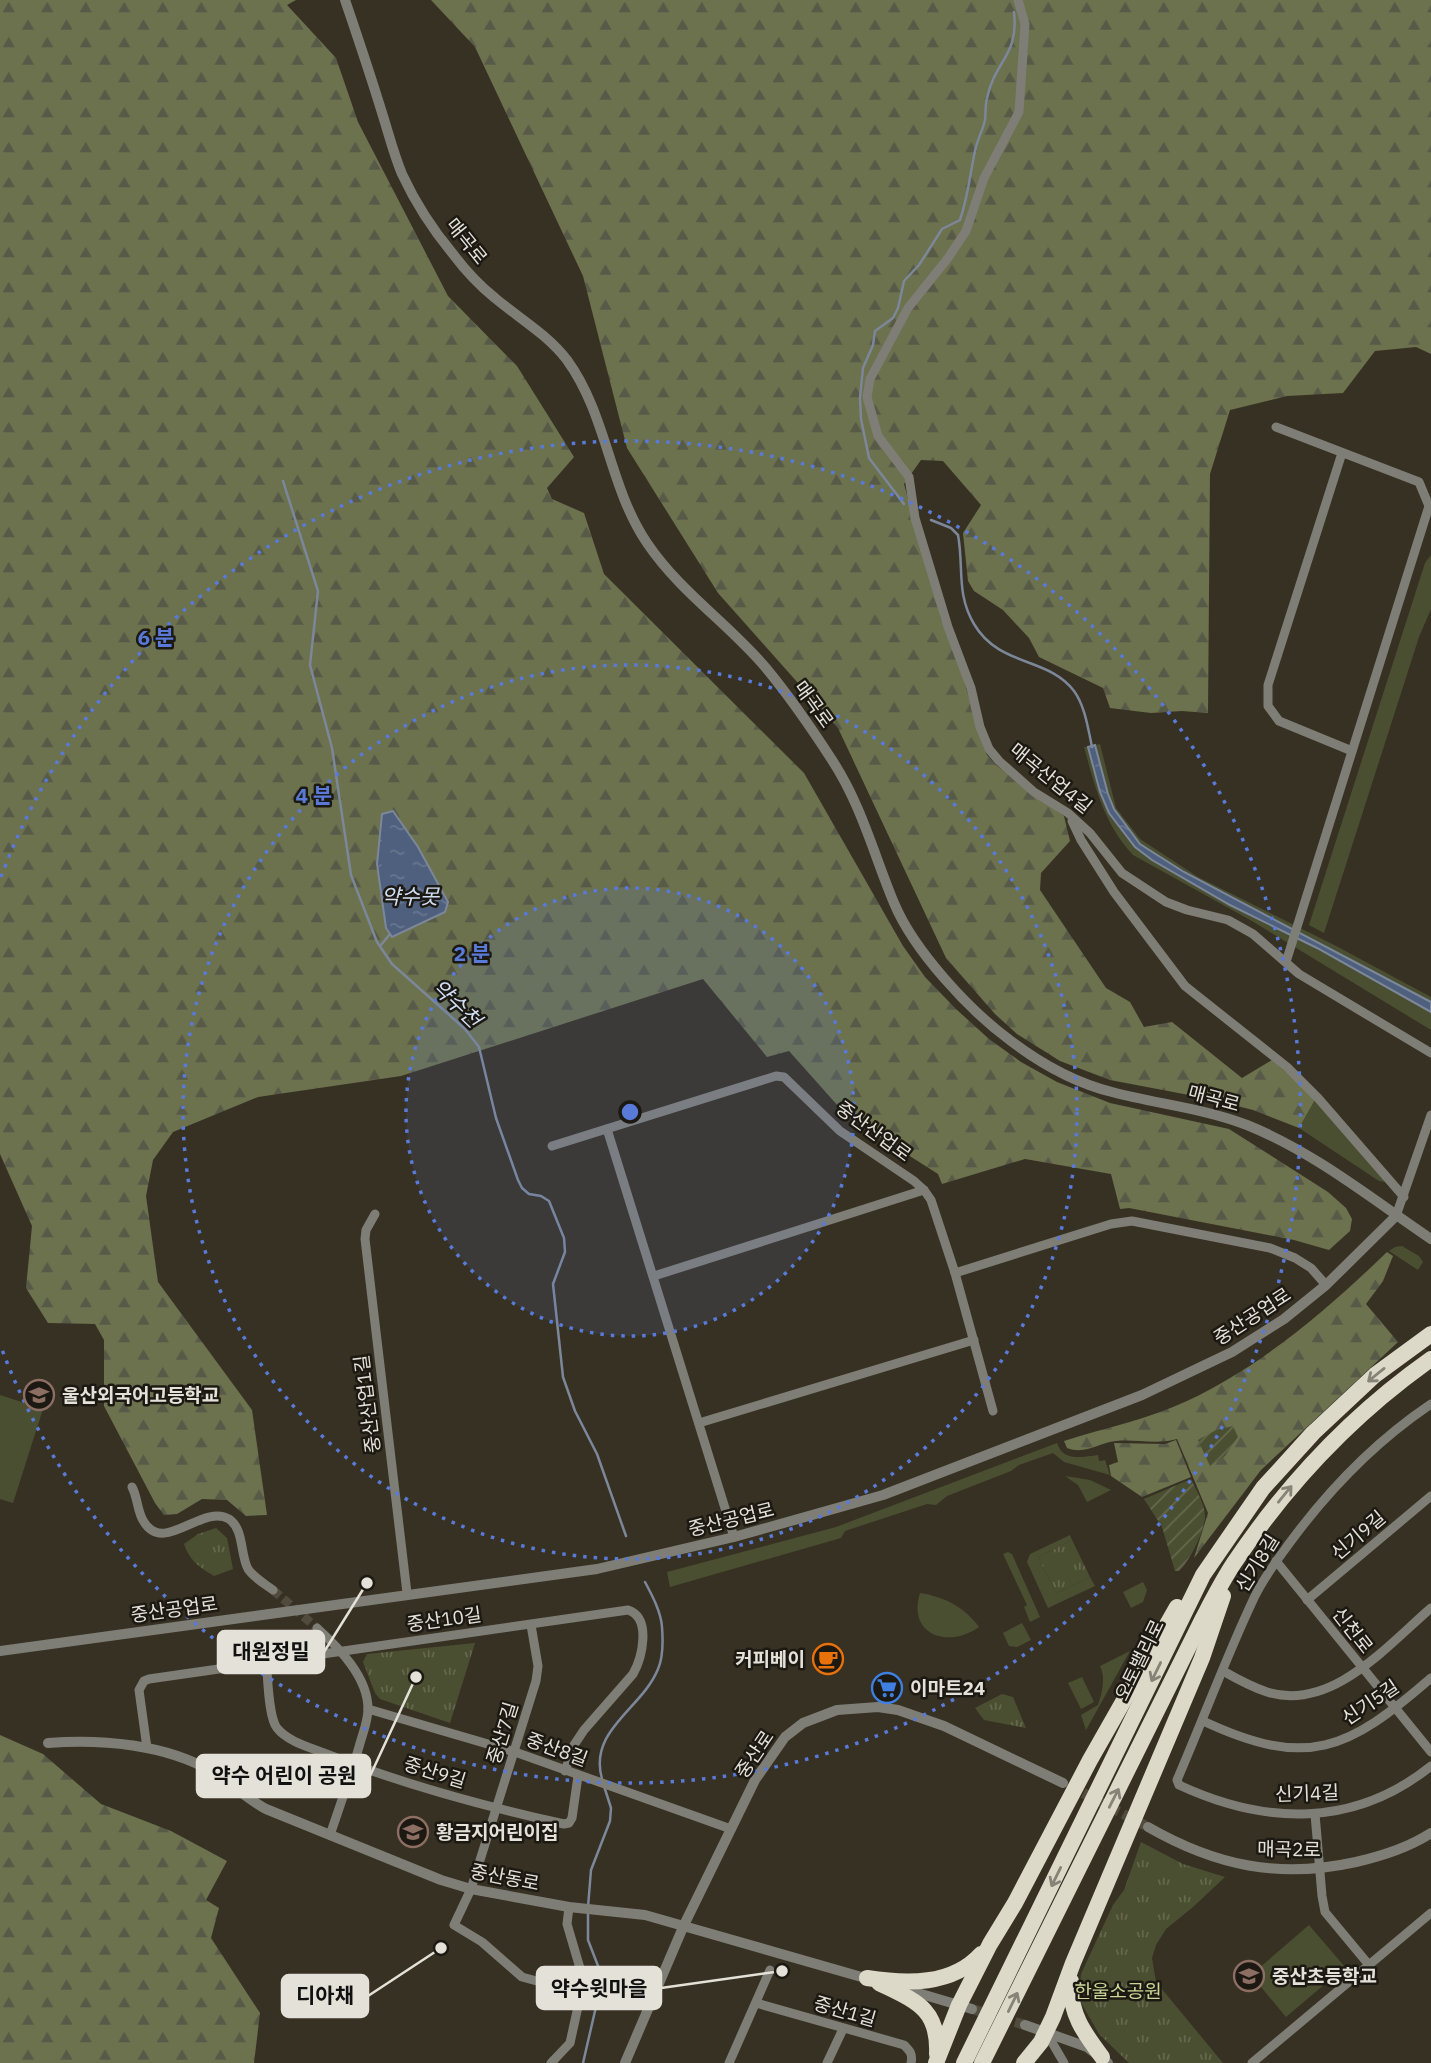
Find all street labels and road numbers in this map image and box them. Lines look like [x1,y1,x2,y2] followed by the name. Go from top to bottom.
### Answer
[441,213,493,269] street label: 매곡로
[789,676,839,732] street label: 매곡로
[1005,738,1097,818] street label: 매곡산업4길
[1186,1080,1242,1116] street label: 매곡로
[832,1096,916,1166] street label: 중산산업로
[1209,1282,1295,1350] street label: 중산공업로
[349,1353,385,1455] street label: 중산산업1길
[686,1497,776,1541] street label: 중산공업로
[1326,1505,1390,1565] street label: 신기9길
[1230,1530,1284,1596] street label: 신기8길
[129,1591,219,1627] street label: 중산공업로
[405,1602,483,1636] street label: 중산10길
[1327,1602,1379,1658] street label: 신천로
[1109,1615,1169,1705] street label: 오토밸리로
[1337,1674,1403,1730] street label: 신기5길
[481,1699,523,1767] street label: 중산7길
[729,1726,779,1782] street label: 중산로
[523,1727,591,1771] street label: 중산8길
[401,1751,469,1793] street label: 중산9길
[1275,1780,1339,1806] street label: 신기4길
[1257,1836,1321,1862] street label: 매곡2로
[468,1859,542,1895] street label: 중산동로
[811,1991,879,2031] street label: 중산1길

